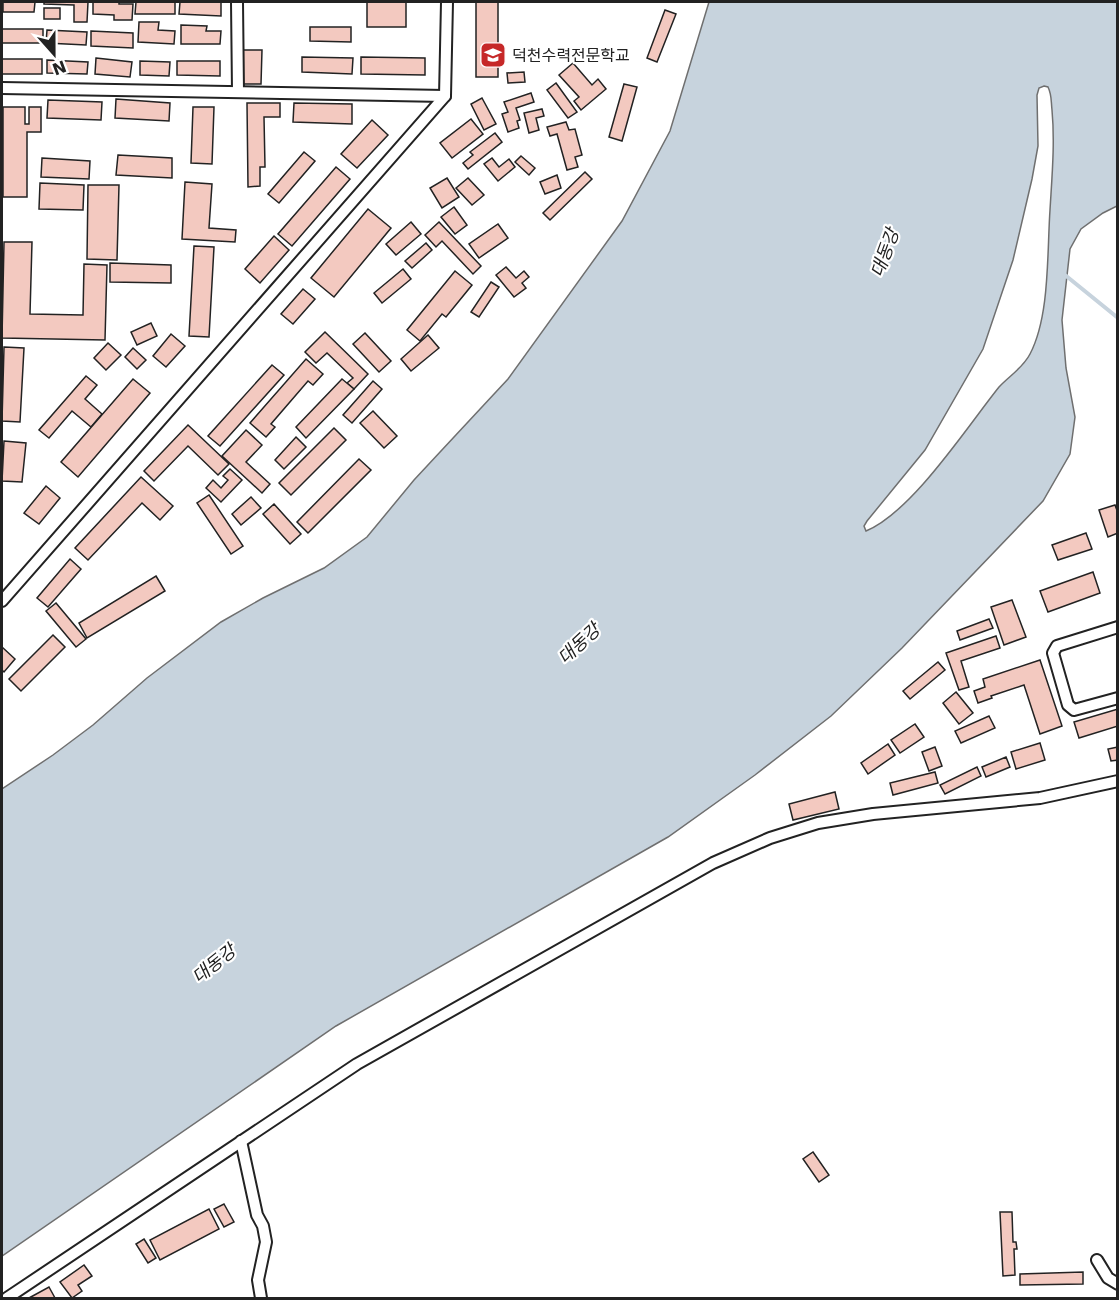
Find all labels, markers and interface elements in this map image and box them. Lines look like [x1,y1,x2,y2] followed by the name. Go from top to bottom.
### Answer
[24,24,84,84] north arrow
[478,40,508,70] school or university icon: 덕천수력전문학교
[512,46,630,65] place label: 덕천수력전문학교
[50,56,69,79] text: N
[866,224,904,280] water label: 대동강
[553,617,606,668] water label: 대동강
[188,938,241,987] water label: 대동강

